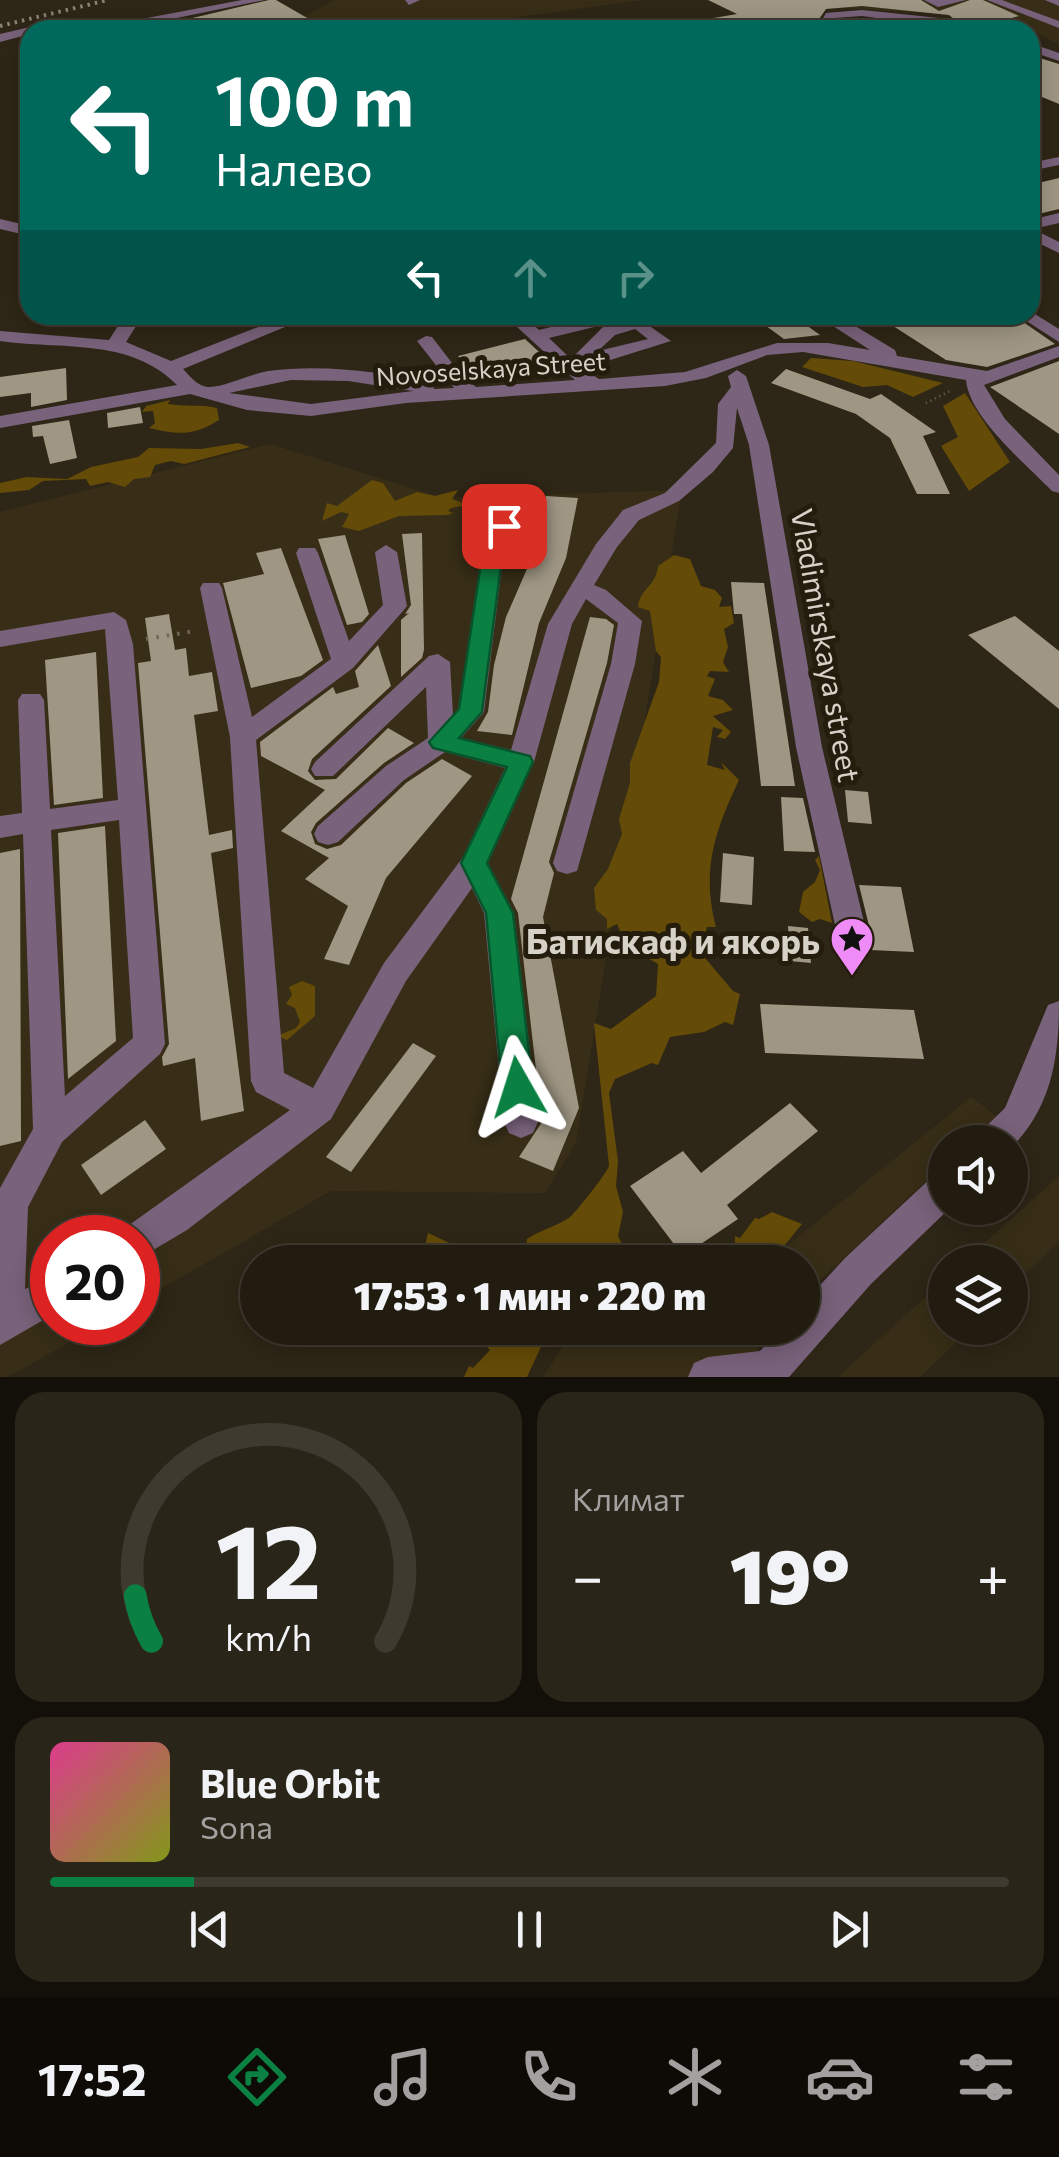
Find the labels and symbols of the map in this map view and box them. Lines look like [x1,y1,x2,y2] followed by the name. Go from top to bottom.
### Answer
[375,345,607,391] street label: Novoselskaya Street
[462,484,547,569] pin
[785,505,869,785] street label: Vladimirskaya street
[829,916,875,977] place icon: Батискаф и якорь
[526,918,820,961] place label: Батискаф и якорь
[466,1035,570,1139] position arrow
[30,1215,160,1345] speed limit sign: 20

